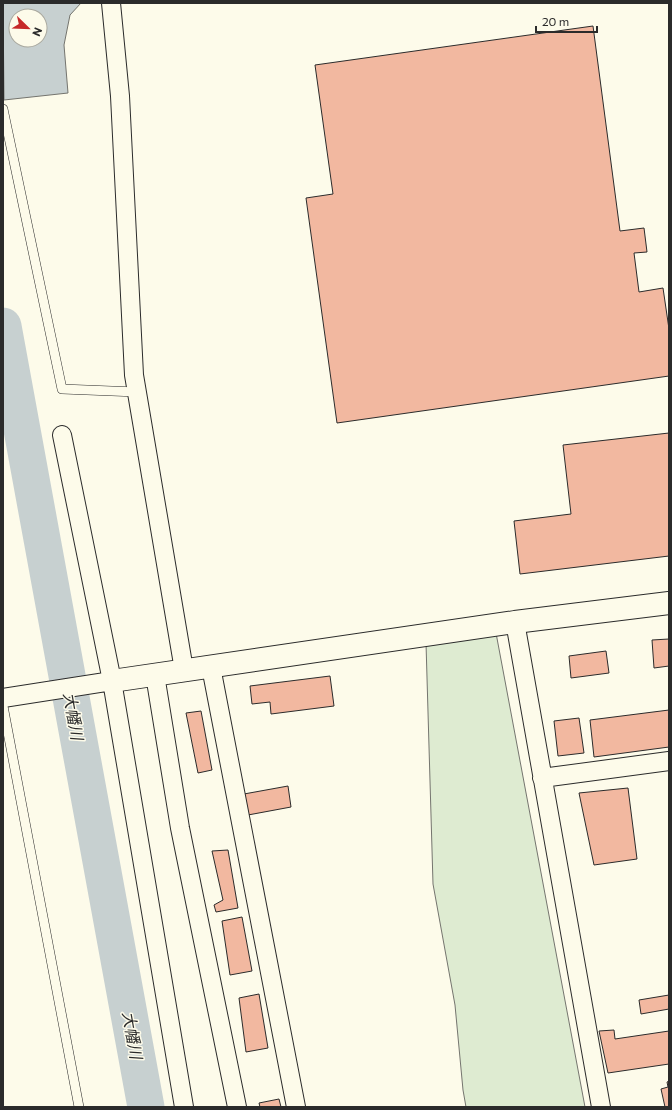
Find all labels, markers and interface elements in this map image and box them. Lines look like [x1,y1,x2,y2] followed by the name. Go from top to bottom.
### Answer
[8,8,48,48] north arrow
[536,8,597,34] scale bar
[542,14,569,28] text: 20 m
[30,26,45,38] text: N
[60,691,88,743] water label: 大幡川
[119,1010,147,1062] water label: 大幡川

